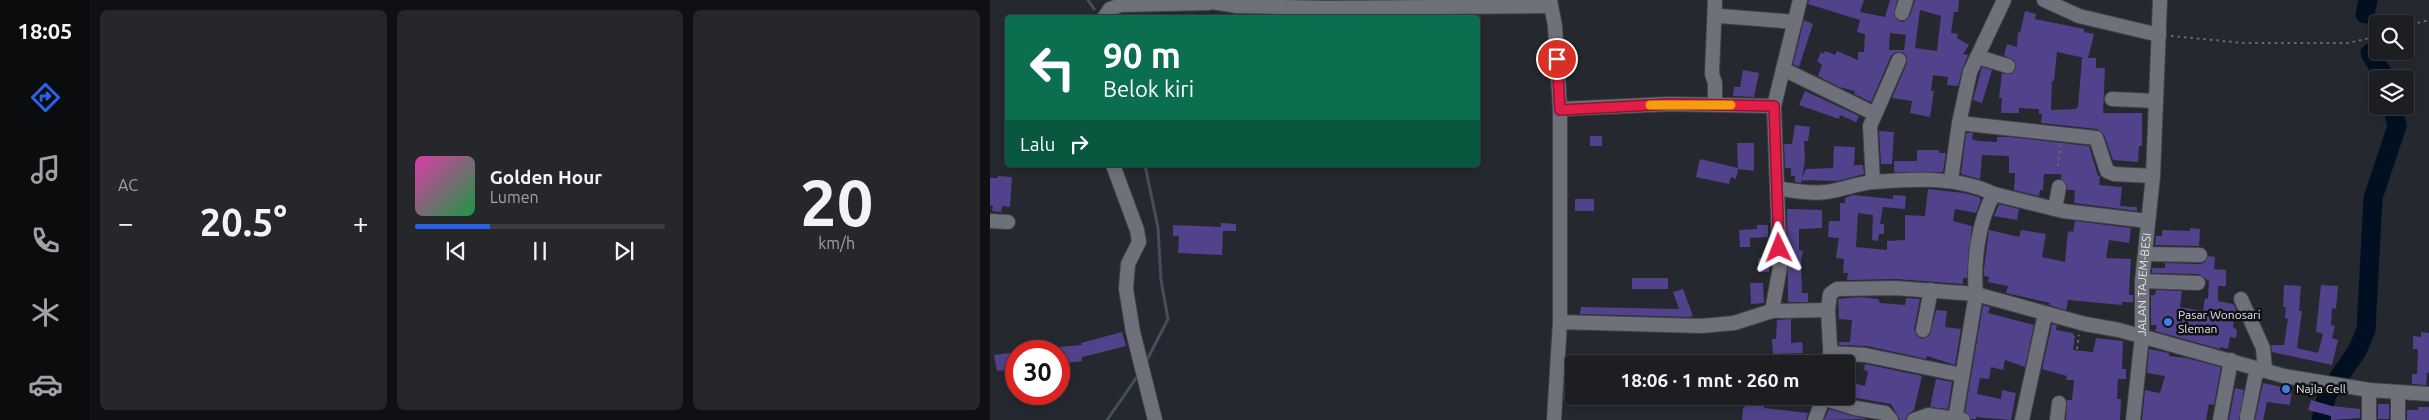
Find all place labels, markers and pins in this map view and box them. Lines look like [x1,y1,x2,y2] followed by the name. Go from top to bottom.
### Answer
[1536,38,1578,80] pin
[2178,308,2261,335] place label: Pasar Wonosari Sleman
[2162,316,2174,328] marker: Pasar Wonosari Sleman
[2296,382,2346,395] place label: Najla Cell
[2280,383,2292,395] marker: Najla Cell

